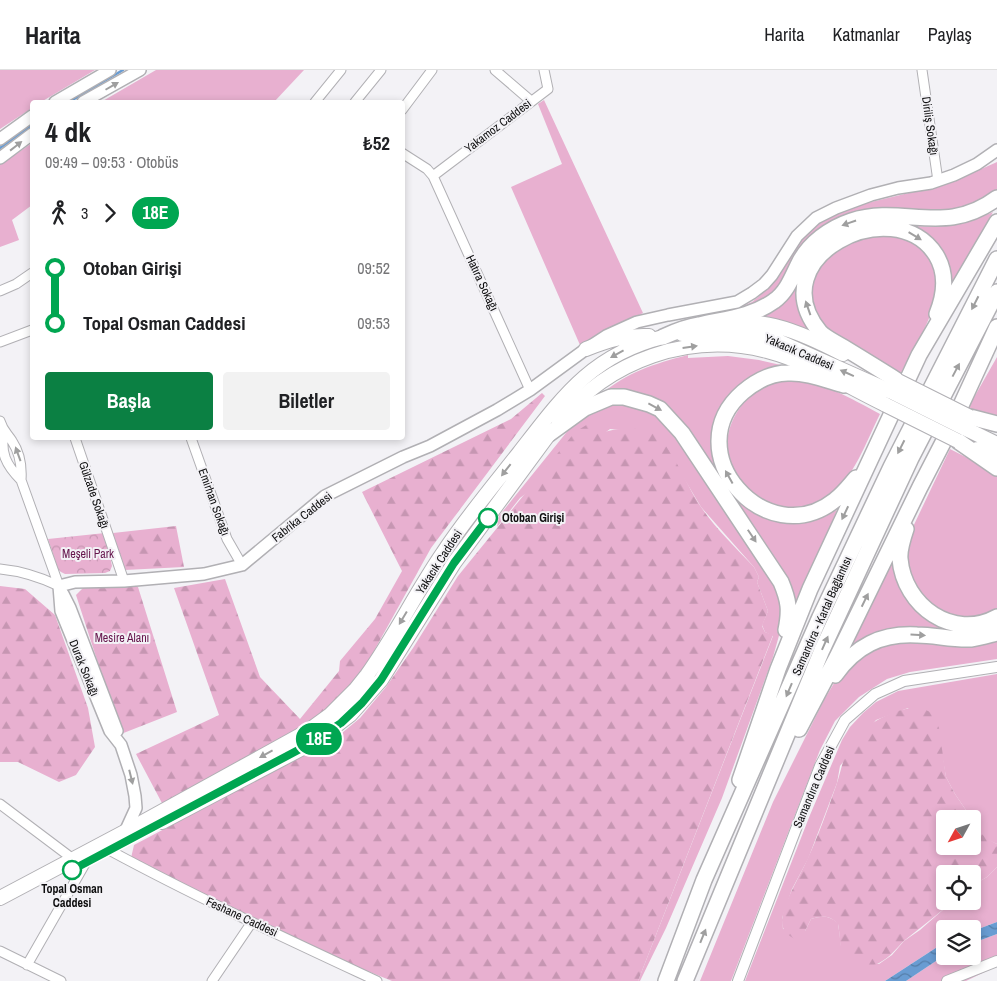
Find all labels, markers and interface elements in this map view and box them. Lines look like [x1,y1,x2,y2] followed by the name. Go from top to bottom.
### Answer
[25,19,81,51] text: Harita
[764,22,804,47] text: Harita
[832,22,900,47] text: Katmanlar
[928,22,972,47] text: Paylaş
[105,82,118,91] one-way arrow
[461,96,535,156] street label: Yakamoz Caddesi
[918,96,942,156] street label: Diriliş Sokağı
[45,113,91,151] text: 4 dk
[363,130,390,156] text: ₺52
[9,140,22,151] one-way arrow
[45,151,179,173] text: 09:49 – 09:53 · Otobüs
[45,199,73,227] icon: walk
[96,199,124,227] icon: forward
[142,200,169,225] text: 18E
[81,202,88,224] text: 3
[841,219,856,227] one-way arrow
[909,232,922,241] one-way arrow
[462,252,502,314] street label: Hatıra Sokağı
[83,255,182,281] text: Otoban Girişi
[357,257,390,279] text: 09:52
[970,296,979,309] one-way arrow
[803,301,811,316] one-way arrow
[83,310,246,336] text: Topal Osman Caddesi
[357,312,390,334] text: 09:53
[762,330,836,374] street label: Yakacık Caddesi
[682,343,698,351] one-way arrow
[611,349,624,358] one-way arrow
[952,363,960,378] one-way arrow
[840,368,854,376] one-way arrow
[45,372,213,430] button: Başla
[223,372,390,430] button: Biletler
[647,403,662,411] one-way arrow
[897,440,905,455] one-way arrow
[14,446,22,461] one-way arrow
[75,459,113,531] street label: Gülzade Sokağı
[500,463,511,476] one-way arrow
[194,466,234,538] street label: Emirhan Sokağı
[725,469,733,484] one-way arrow
[269,488,335,546] street label: Fabrika Caddesi
[841,506,849,520] one-way arrow
[478,508,498,528] marker: Otoban Girişi
[502,510,565,526] place label: Otoban Girişi
[412,527,466,597] street label: Yakacık Caddesi
[747,529,757,543] one-way arrow
[62,546,114,562] park label: Meşeli Park
[788,554,856,678] street label: Samandıra - Kartal Bağlantısı
[861,593,869,607] one-way arrow
[399,611,408,624] one-way arrow
[95,630,149,646] park label: Mesire Alanı
[910,632,926,640] one-way arrow
[822,636,830,650] one-way arrow
[65,637,103,699] street label: Durak Sokağı
[784,683,792,697] one-way arrow
[290,723,348,755] line badge: 18E
[306,726,332,751] text: 18E
[790,744,838,830] street label: Samandıra Caddesi
[259,750,273,758] one-way arrow
[127,770,135,785] one-way arrow
[936,810,981,855] north arrow
[936,810,981,965] map controls
[62,860,82,880] marker: Topal Osman Caddesi
[936,865,981,910] button: locate
[41,881,103,911] place label: Topal Osman Caddesi
[204,893,280,941] street label: Feshane Caddesi
[936,920,981,965] button: layers
[699,928,707,943] one-way arrow

